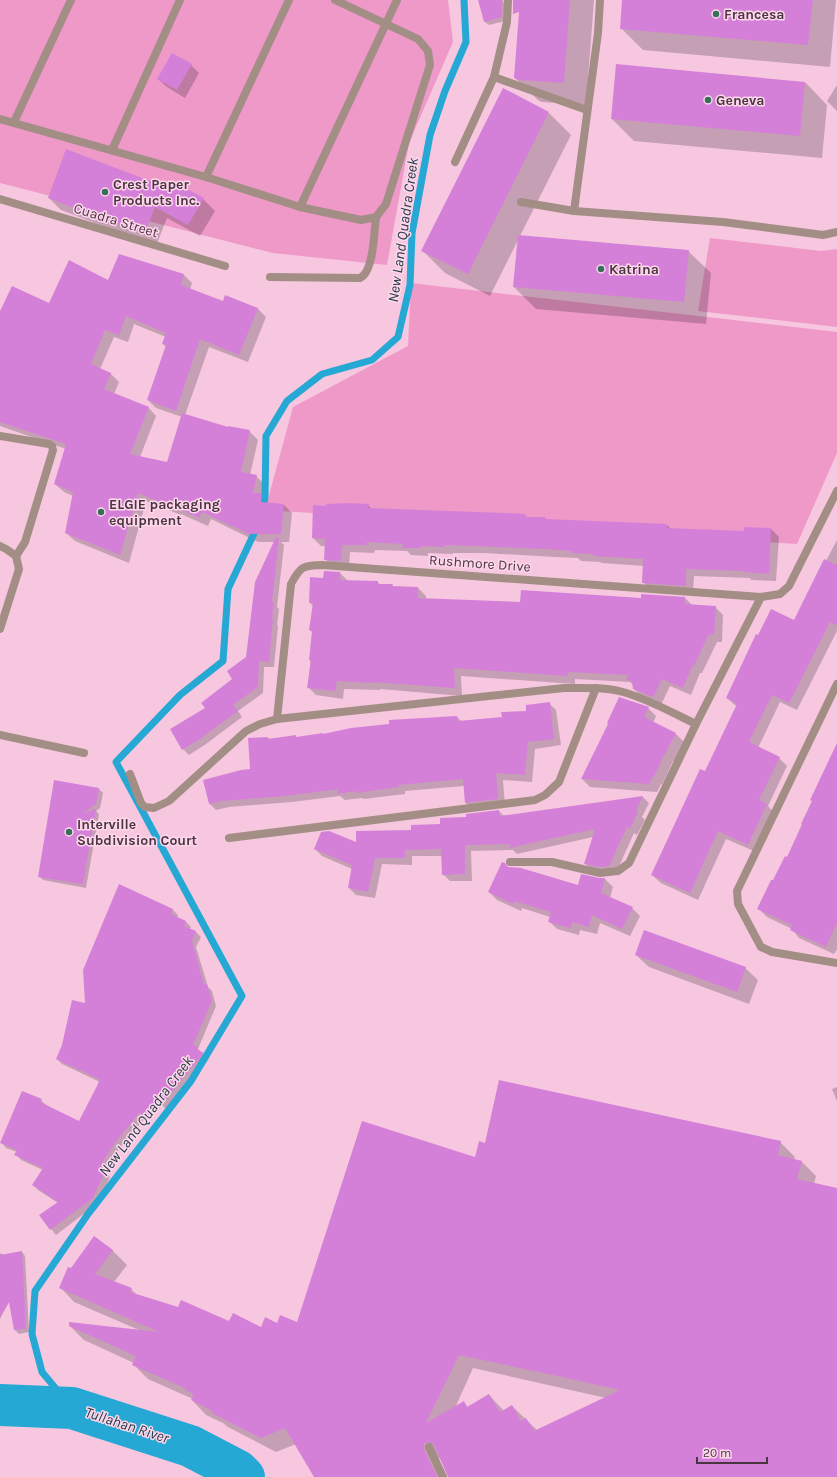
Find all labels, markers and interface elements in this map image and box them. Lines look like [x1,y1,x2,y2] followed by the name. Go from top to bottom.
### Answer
[724,6,784,23] place label: Francesa
[711,9,721,19] marker: Francesa
[716,92,765,109] place label: Geneva
[703,95,713,105] marker: Geneva
[384,156,422,303] water label: New Land Quadra Creek
[113,176,199,209] place label: Crest Paper Products Inc.
[100,187,110,197] marker: Crest Paper Products Inc.
[71,200,160,241] street label: Cuadra Street
[609,261,659,278] place label: Katrina
[596,264,606,274] marker: Katrina
[109,496,220,529] place label: ELGIE packaging equipment
[96,507,106,517] marker: ELGIE packaging equipment
[429,551,531,576] street label: Rushmore Drive
[77,816,198,849] place label: Interville Subdivision Court
[64,827,74,837] marker: Interville Subdivision Court
[95,1052,197,1180] water label: New Land Quadra Creek
[83,1403,172,1447] water label: Tullahan River
[697,1439,767,1465] scale bar
[703,1446,731,1460] text: 20 m

